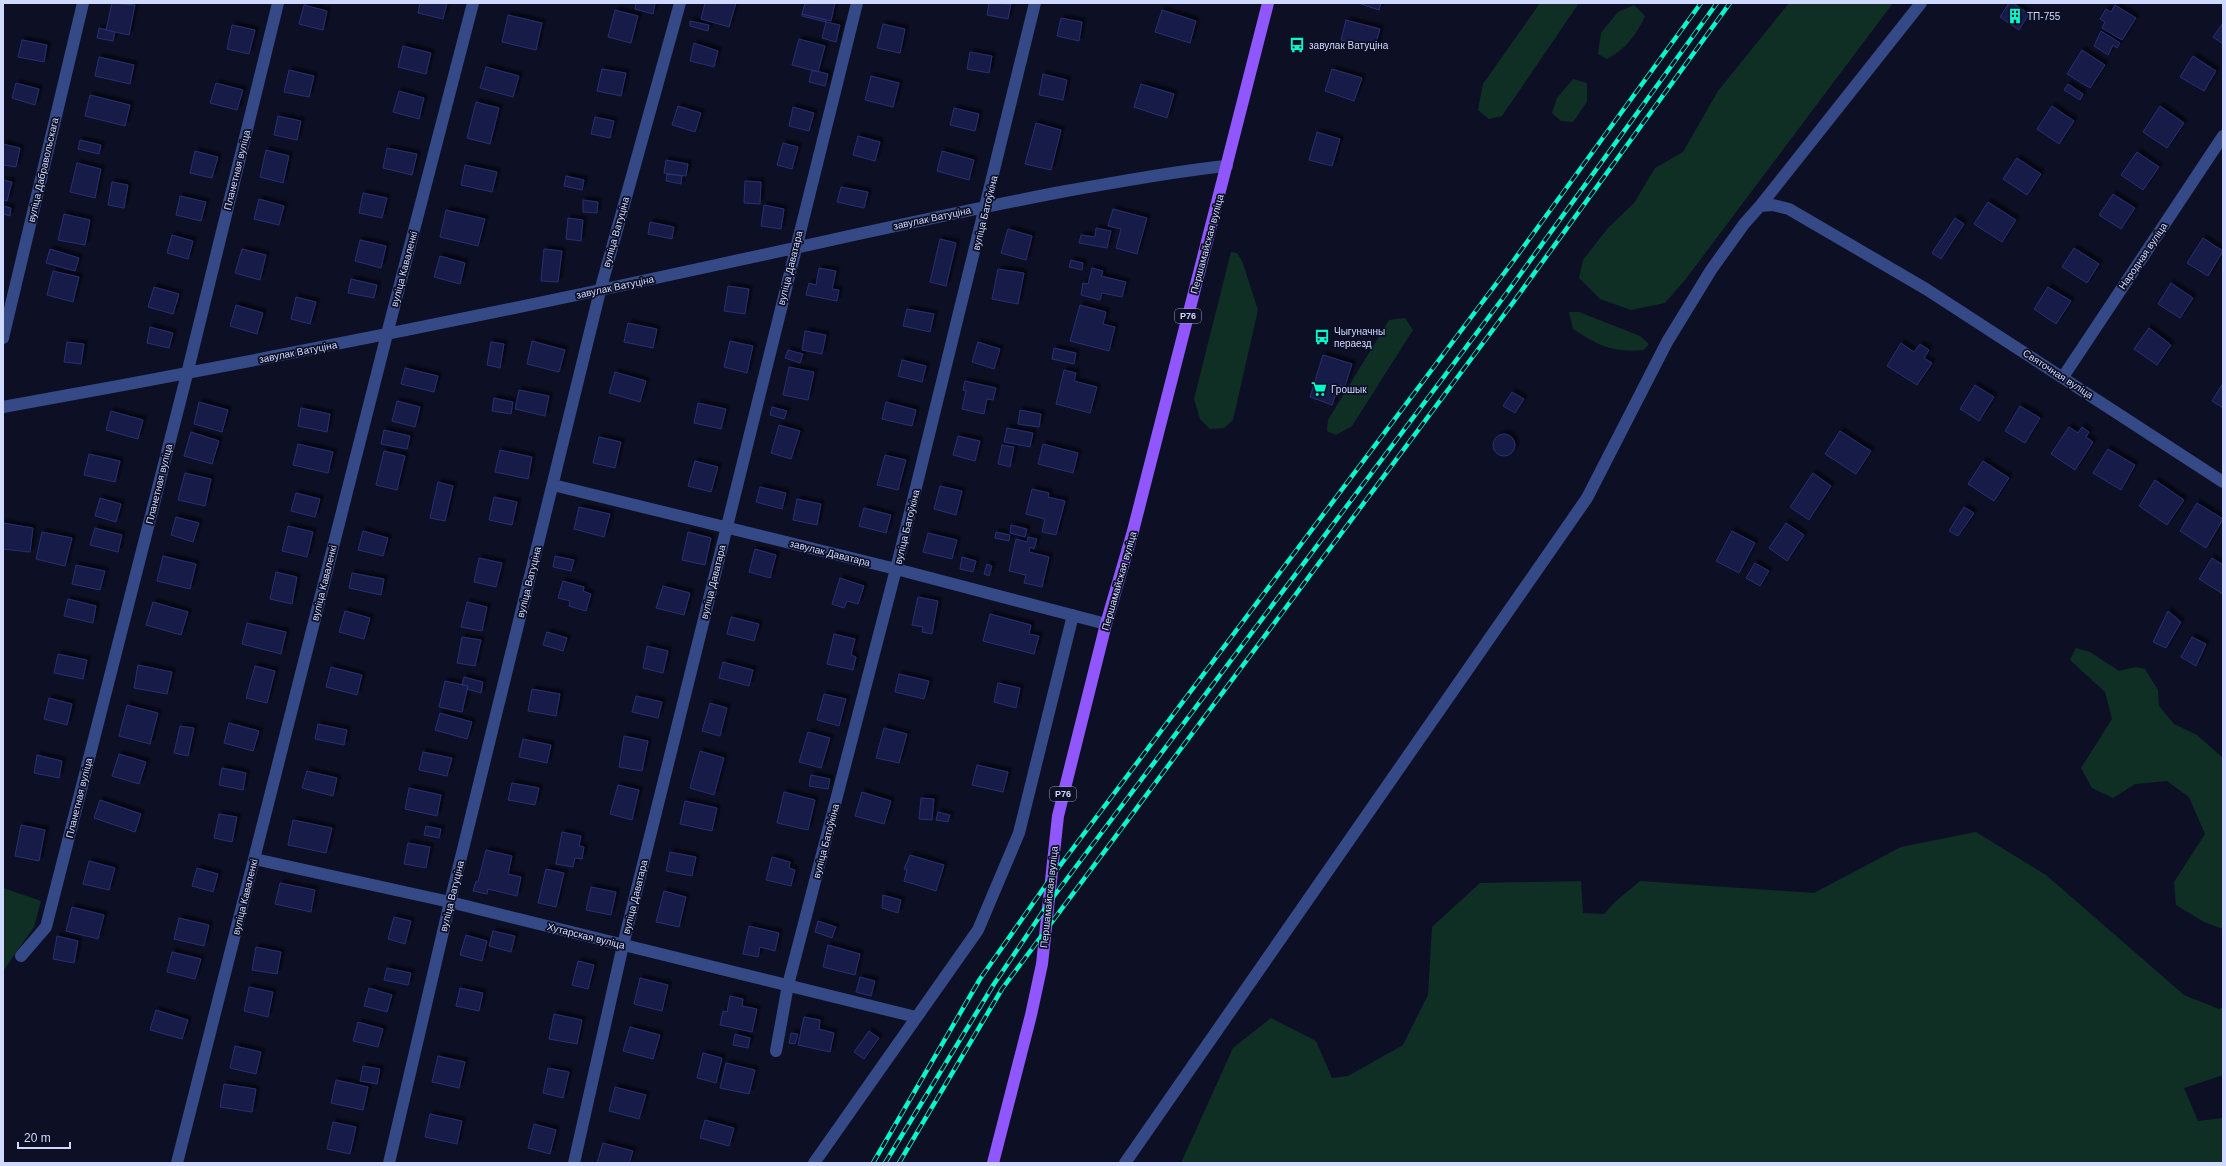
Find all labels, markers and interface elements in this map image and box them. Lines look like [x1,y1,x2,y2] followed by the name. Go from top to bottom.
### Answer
[2006,7,2024,25] building icon: ТП-755
[2027,11,2061,22] place label: ТП-755
[1288,36,1306,54] bus stop icon: завулак Ватуціна
[1309,40,1389,51] place label: завулак Ватуціна
[26,116,60,223] street label: вуліца Дабравольскага
[222,128,252,211] street label: Планетная вуліца
[970,174,1000,252] street label: вуліца Батоўкіна
[1188,193,1226,295] street label: Першамайская вуліца
[601,195,631,268] street label: вуліца Ватуціна
[892,204,972,232] street label: завулак Ватуціна
[2117,220,2170,291] street label: Народная вуліца
[775,229,805,306] street label: вуліца Даватара
[389,230,419,308] street label: вуліца Каваленкі
[575,273,655,301] street label: завулак Ватуціна
[1175,309,1201,323] road number: Р76
[1334,326,1385,349] place label: Чыгуначны пераезд
[1313,328,1331,346] bus stop icon: Чыгуначны пераезд
[258,339,338,365] street label: завулак Ватуціна
[2021,347,2095,401] street label: Святочная вуліца
[1310,380,1328,398] supermarket icon: Грошык
[1331,384,1367,395] place label: Грошык
[144,442,174,525] street label: Планетная вуліца
[892,488,922,566] street label: вуліца Батоўкіна
[1100,530,1139,632] street label: Першамайская вуліца
[789,538,872,568] street label: завулак Даватара
[698,543,728,620] street label: вуліца Даватара
[309,544,339,622] street label: вуліца Каваленкі
[515,545,543,619] street label: вуліца Ватуціна
[64,756,94,839] street label: Планетная вуліца
[1050,787,1076,801] road number: Р76
[811,802,841,879] street label: вуліца Батоўкіна
[1038,845,1060,949] street label: Першамайская вуліца
[230,858,260,936] street label: вуліца Каваленкі
[620,858,650,935] street label: вуліца Даватара
[438,859,466,933] street label: вуліца Ватуціна
[546,921,626,951] street label: Хутарская вуліца
[18,1124,70,1150] scale bar
[24,1131,51,1145] text: 20 m

